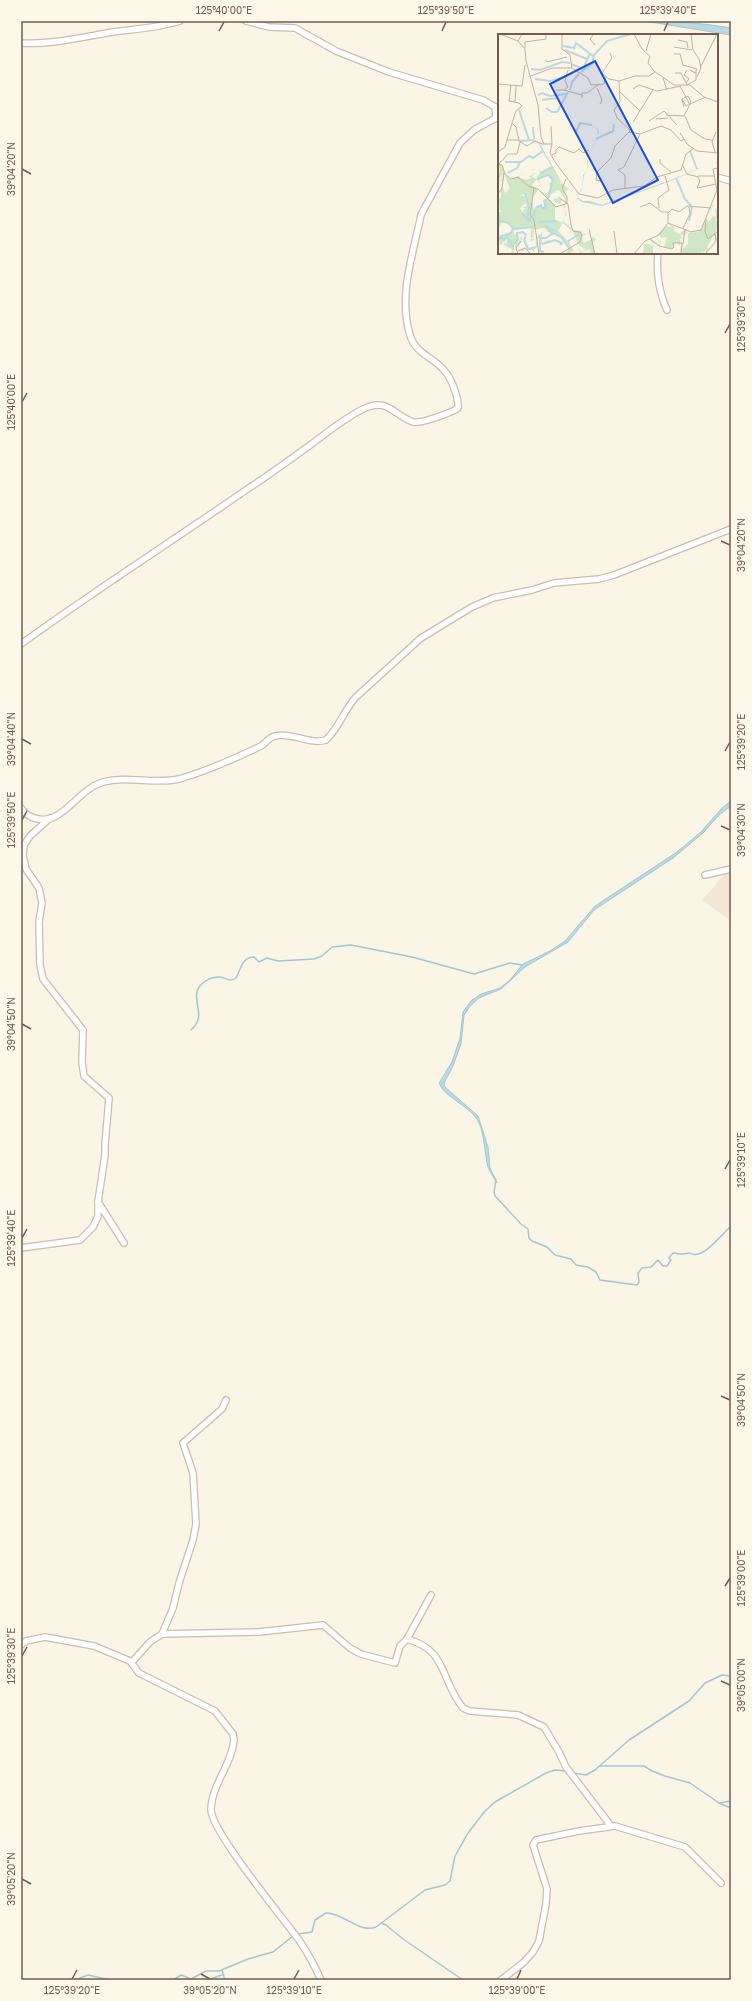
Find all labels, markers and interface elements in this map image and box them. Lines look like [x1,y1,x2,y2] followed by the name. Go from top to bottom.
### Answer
[196,4,252,16] text: 125°40'00"E
[418,4,474,16] text: 125°39'50"E
[640,4,696,16] text: 125°39'40"E
[498,34,718,254] inset map
[5,142,17,196] text: 39°04'20"N
[735,296,747,352] text: 125°39'30"E
[5,374,17,430] text: 125°40'00"E
[735,518,747,572] text: 39°04'20"N
[5,712,17,766] text: 39°04'40"N
[735,714,747,770] text: 125°39'20"E
[5,792,17,848] text: 125°39'50"E
[735,803,747,857] text: 39°04'30"N
[5,997,17,1051] text: 39°04'50"N
[735,1132,747,1188] text: 125°39'10"E
[5,1210,17,1266] text: 125°39'40"E
[735,1373,747,1427] text: 39°04'50"N
[735,1550,747,1606] text: 125°39'00"E
[5,1628,17,1684] text: 125°39'30"E
[735,1658,747,1712] text: 39°05'00"N
[5,1852,17,1906] text: 39°05'20"N
[44,1984,100,1996] text: 125°39'20"E
[183,1984,237,1996] text: 39°05'20"N
[266,1984,322,1996] text: 125°39'10"E
[489,1984,545,1996] text: 125°39'00"E

